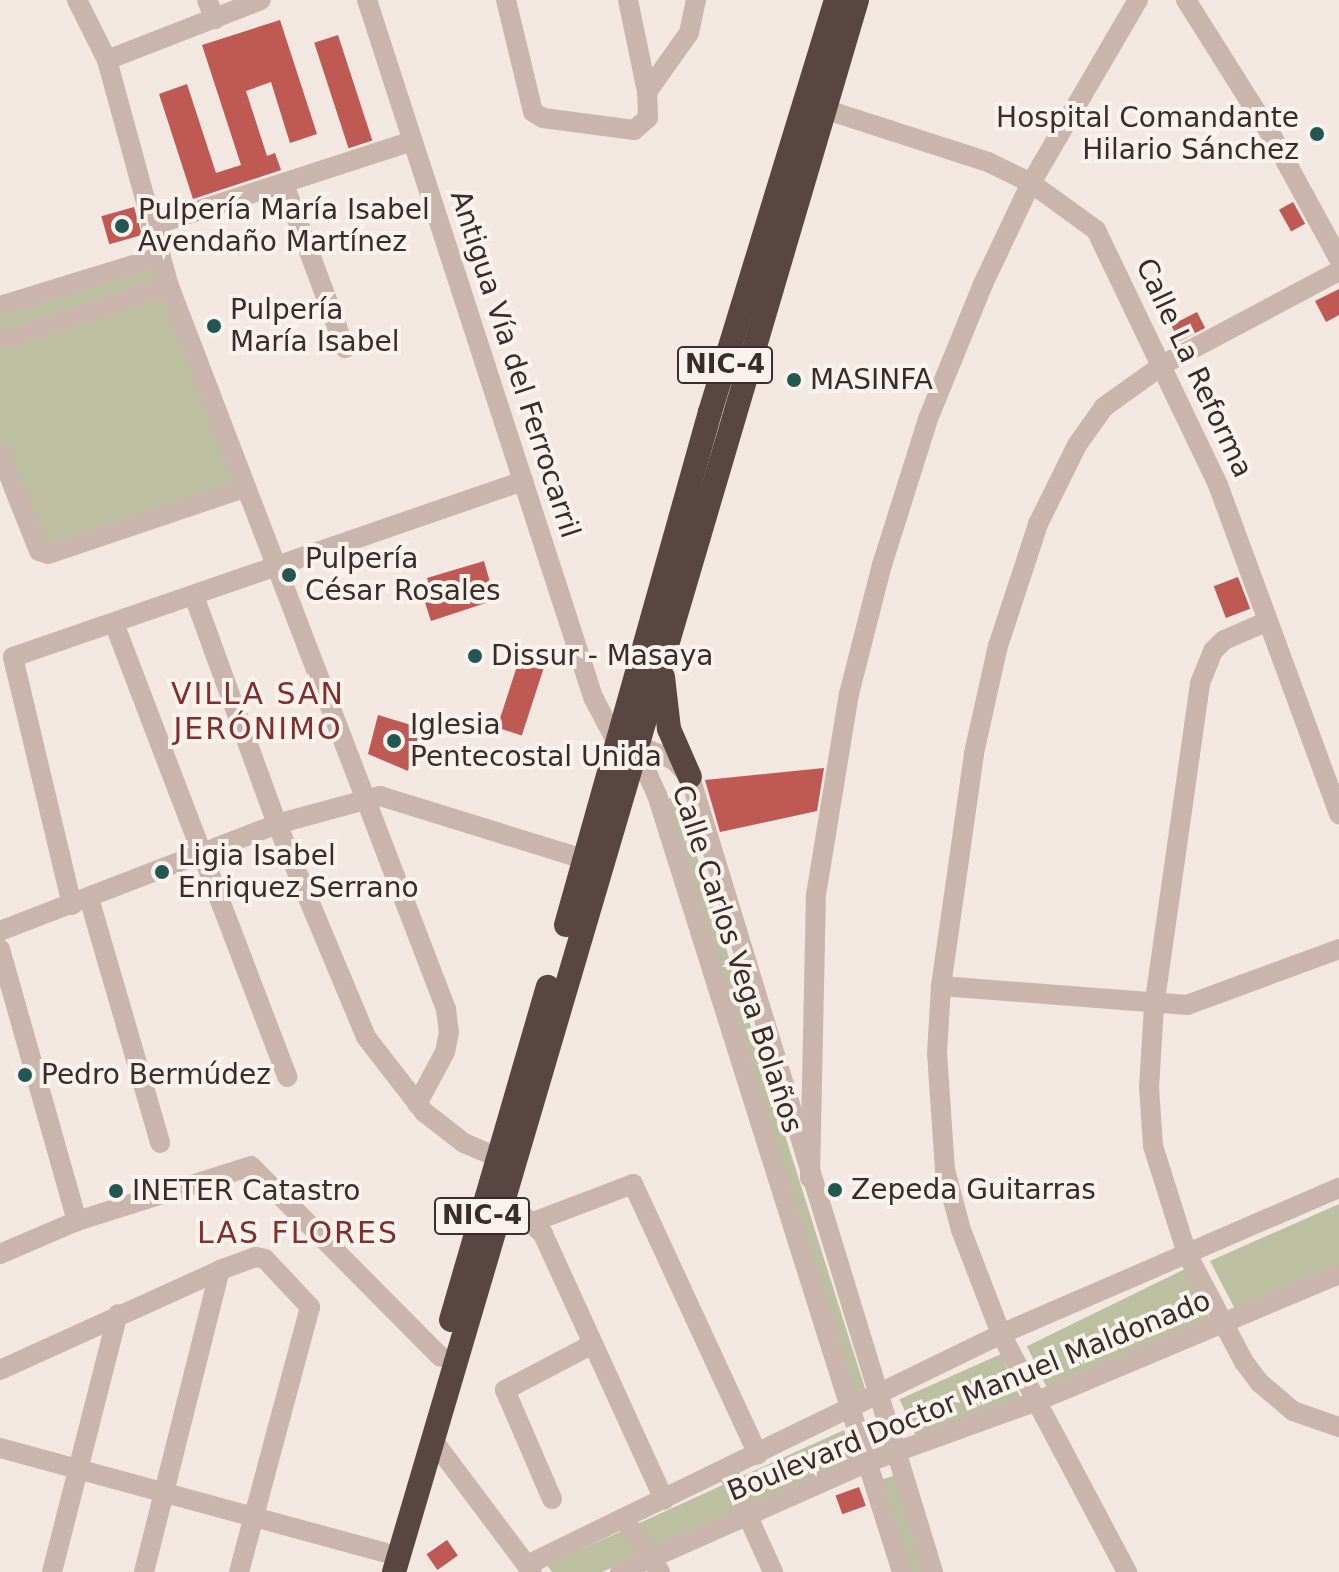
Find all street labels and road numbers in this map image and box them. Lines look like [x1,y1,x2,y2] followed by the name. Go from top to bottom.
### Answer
[443,186,587,542] street label: Antigua Vía del Ferrocarril
[1128,253,1260,483] street label: Calle La Reforma
[677,343,773,387] road number: NIC-4
[665,781,809,1137] street label: Calle Carlos Vega Bolaños
[434,1194,530,1238] road number: NIC-4
[723,1283,1215,1509] street label: Boulevard Doctor Manuel Maldonado

